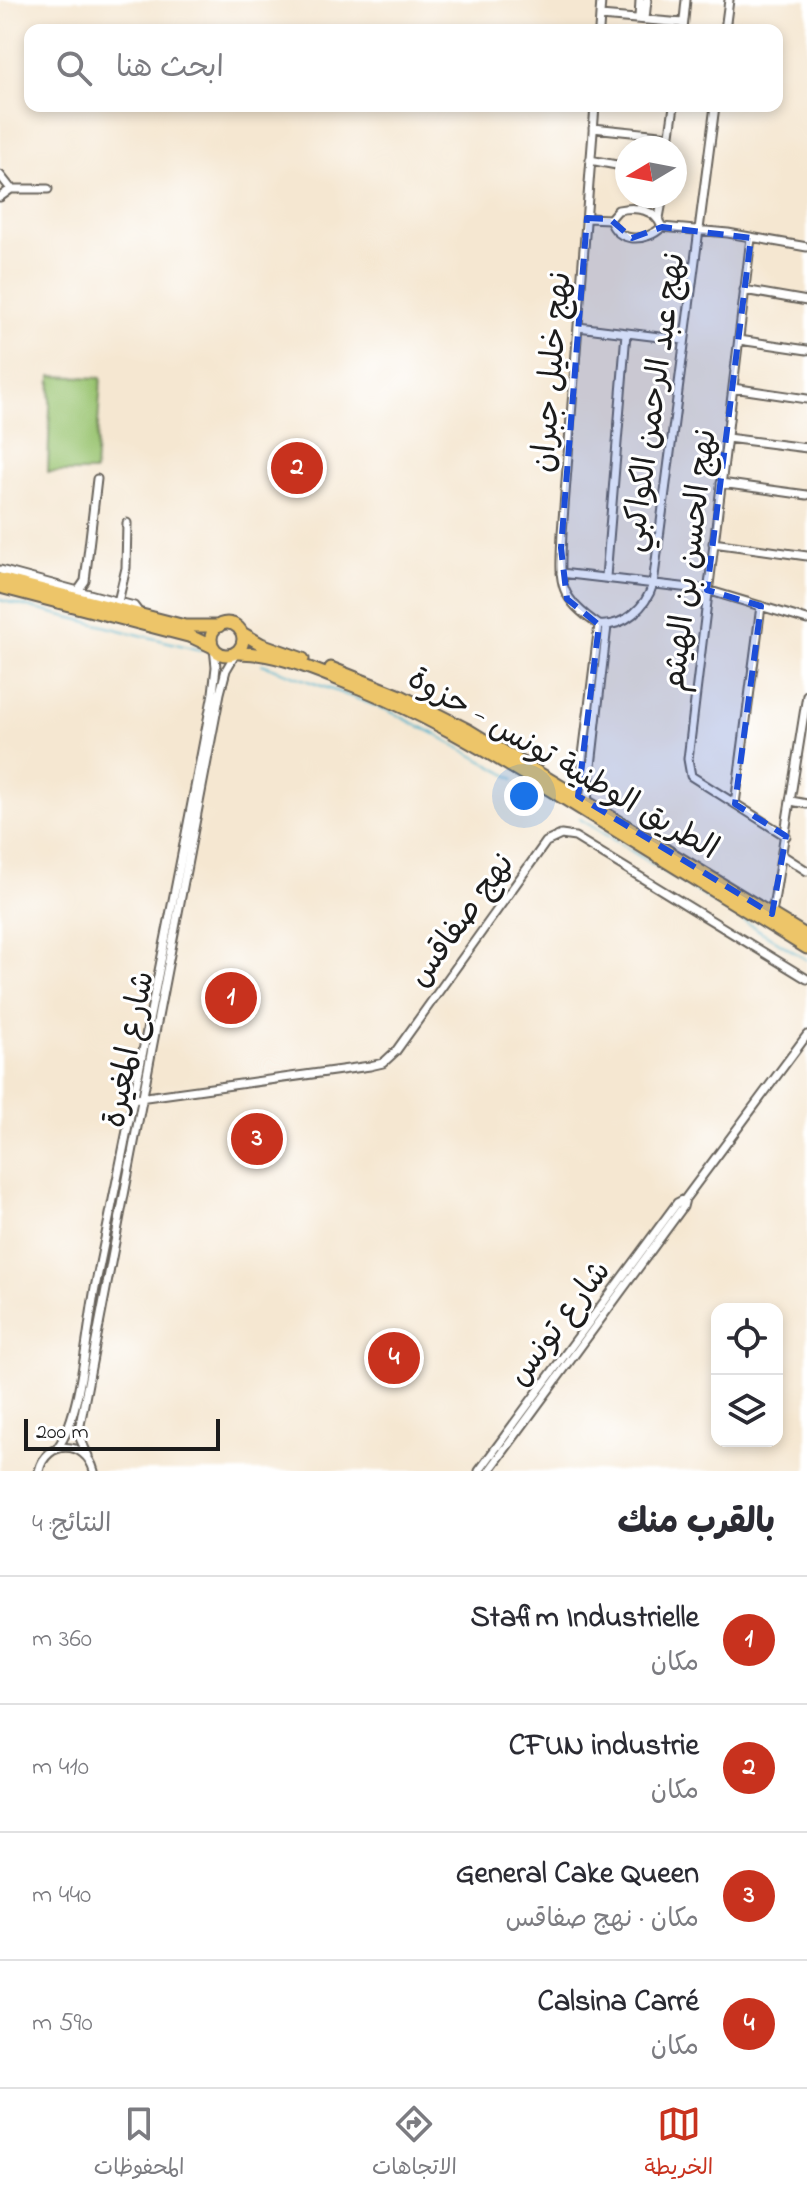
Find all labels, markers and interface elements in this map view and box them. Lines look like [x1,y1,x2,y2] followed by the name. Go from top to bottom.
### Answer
[24,24,783,112] search box
[52,46,96,90] icon: search
[116,47,224,91] text: ابحث هنا
[615,136,687,208] north arrow
[611,250,701,555] street label: نهج عبد الرحمن الكواكبي
[521,270,586,475] street label: نهج خليل جبران
[652,426,731,694] street label: نهج الحسن بن الهيثم
[271,438,323,498] pin: 2
[398,657,727,873] street label: الطريق الوطنية تونس - حزوة
[504,776,544,816] your location
[398,844,528,998] street label: نهج صفاقس
[92,967,169,1132] street label: شارع المغيرة
[205,968,257,1028] pin: 1
[231,1109,283,1169] pin: 3
[498,1251,624,1397] street label: شارع تونس
[711,1303,783,1447] map controls
[711,1303,783,1375] button: locate
[368,1328,420,1388] pin: 4
[711,1375,783,1447] button: layers
[24,1415,220,1451] scale bar
[36,1417,89,1449] text: 200 m
[617,1499,775,1549] text: بالقرب منك
[32,1506,111,1544] text: النتائج: 4
[471,1597,699,1641] text: Stafim Industrielle
[32,1621,92,1659] text: 360 m
[745,1621,753,1659] text: 1
[651,1645,699,1683] text: مكان
[509,1725,699,1769] text: CFUN industrie
[32,1749,89,1787] text: 410 m
[743,1749,755,1787] text: 2
[651,1773,699,1811] text: مكان
[456,1853,699,1897] text: General Cake Queen
[32,1877,91,1915] text: 440 m
[744,1877,754,1915] text: 3
[506,1901,699,1939] text: مكان · نهج صفاقس
[537,1981,699,2025] text: Calsina Carré
[32,2005,93,2043] text: 590 m
[744,2005,754,2043] text: 4
[651,2029,699,2067] text: مكان
[94,2102,184,2186] tab: المحفوظات
[372,2102,457,2186] tab: الاتجاهات
[645,2102,713,2186] tab: الخريطة

